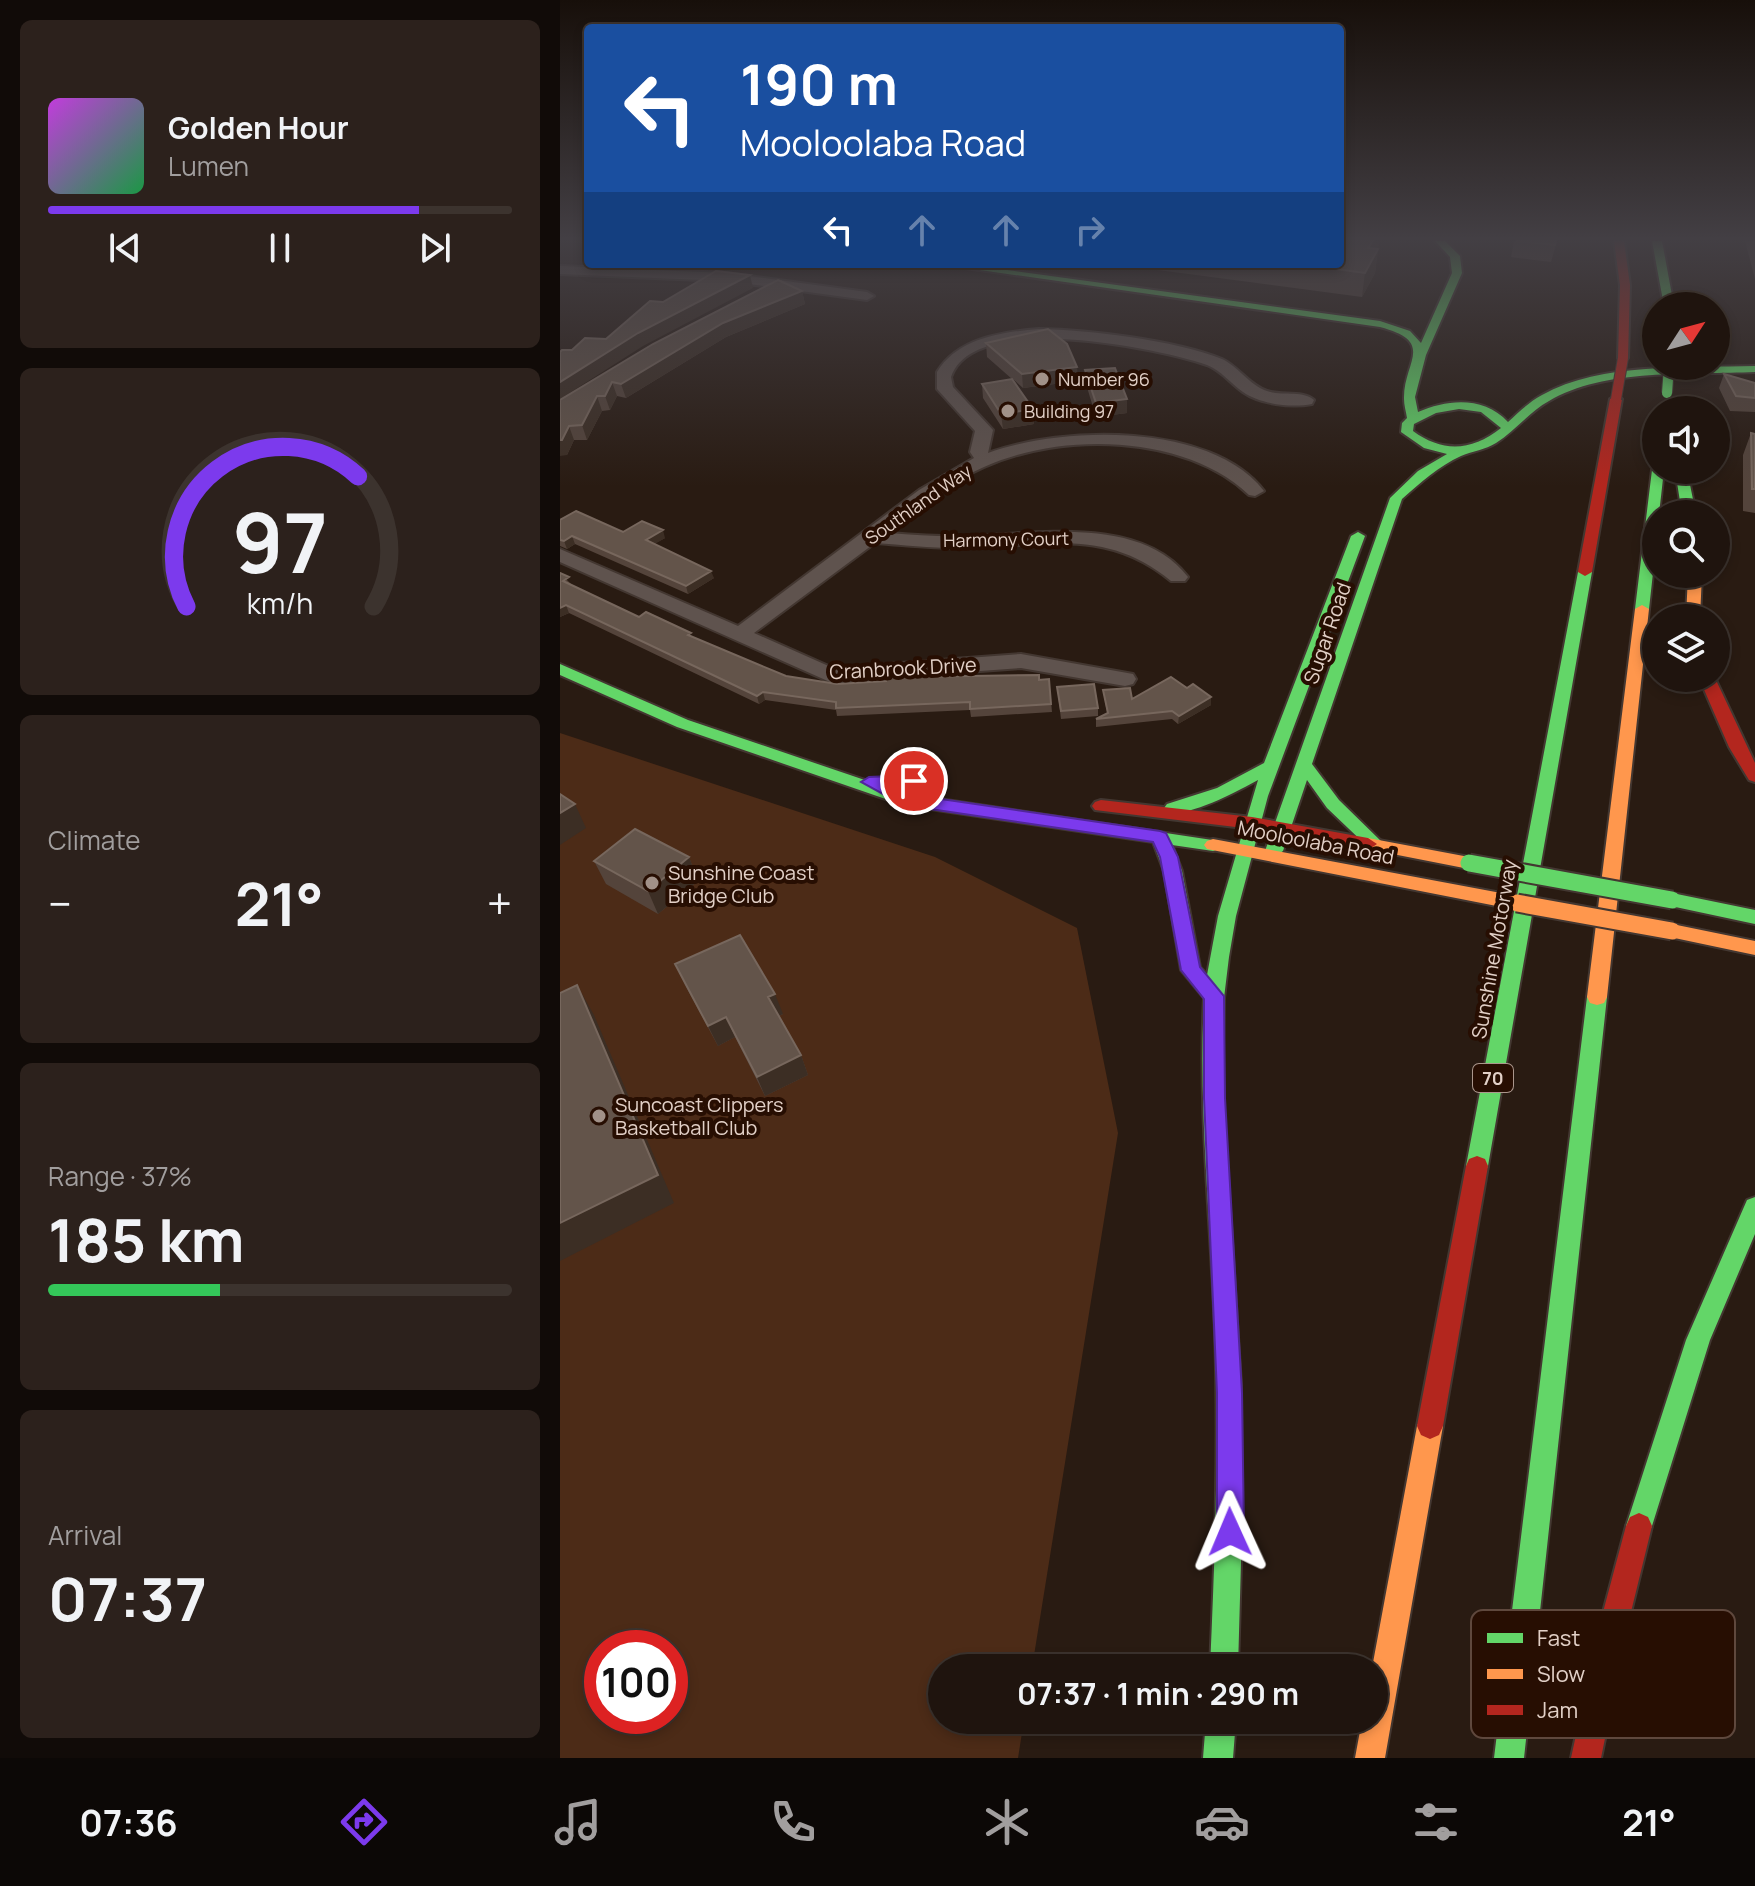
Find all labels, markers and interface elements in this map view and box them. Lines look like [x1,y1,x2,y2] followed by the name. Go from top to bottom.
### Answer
[740,45,898,122] text: 190 m
[608,56,712,160] icon: left
[168,107,349,148] text: Golden Hour
[740,118,1026,167] text: Mooloolaba Road
[168,148,249,184] text: Lumen
[816,208,860,252] icon: left
[900,208,944,252] icon: ahead
[984,208,1028,252] icon: ahead
[1068,208,1112,252] icon: right
[103,226,147,270] icon: previous
[258,226,302,270] icon: pause
[413,226,457,270] icon: next
[1642,292,1730,380] north arrow
[1642,292,1730,692] map controls
[1058,367,1150,391] place label: Number 96
[1033,370,1051,388] marker: Number 96
[1642,396,1730,484] button: sound
[1024,399,1114,423] place label: Building 97
[999,402,1017,420] marker: Building 97
[860,458,976,550] street label: Southland Way
[232,484,328,598] text: 97
[1642,500,1730,588] button: search
[943,526,1069,552] street label: Harmony Court
[1297,579,1357,687] street label: Sugar Road
[247,585,313,624] text: km/h
[1642,604,1730,692] button: layers
[829,651,977,685] street label: Cranbrook Drive
[880,747,948,815] pin
[892,759,936,803] icon: arrive
[1235,814,1397,870] street label: Mooloolaba Road
[48,822,140,858] text: Climate
[1465,857,1523,1041] street label: Sunshine Motorway
[668,859,814,909] place label: Sunshine Coast Bridge Club
[235,862,324,944] text: 21°
[48,873,72,933] text: −
[487,873,512,933] text: +
[643,874,661,892] marker: Sunshine Coast Bridge Club
[1473,1064,1513,1092] road number: 70
[615,1091,784,1141] place label: Suncoast Clippers Basketball Club
[590,1107,608,1125] marker: Suncoast Clippers Basketball Club
[48,1158,192,1194] text: Range · 37%
[48,1198,244,1280] text: 185 km
[1188,1490,1272,1574] position arrow
[48,1517,122,1553] text: Arrival
[48,1557,207,1639] text: 07:37
[1471,1610,1735,1738] legend
[1537,1623,1580,1653] text: Fast
[584,1630,688,1734] speed limit sign: 100
[1537,1659,1585,1689] text: Slow
[1017,1673,1299,1714] text: 07:37 · 1 min · 290 m
[1537,1695,1578,1725] text: Jam
[336,1794,392,1850] icon: directions
[550,1794,606,1850] icon: music
[765,1794,821,1850] icon: phone
[979,1794,1035,1850] icon: climate
[1194,1794,1250,1850] icon: car
[1408,1794,1464,1850] icon: filters
[79,1798,178,1847] text: 07:36
[1622,1798,1676,1847] text: 21°

